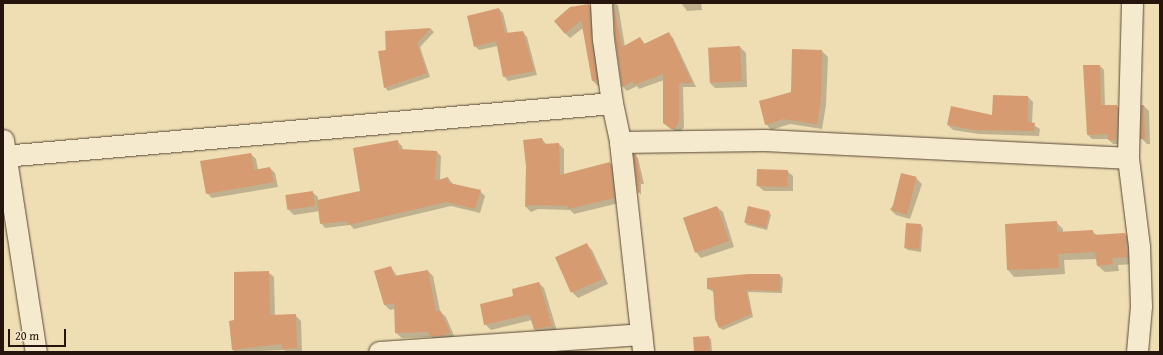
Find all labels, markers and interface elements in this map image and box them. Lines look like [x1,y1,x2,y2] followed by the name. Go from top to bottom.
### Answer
[10,321,68,347] scale bar
[15,327,39,344] text: 20 m

